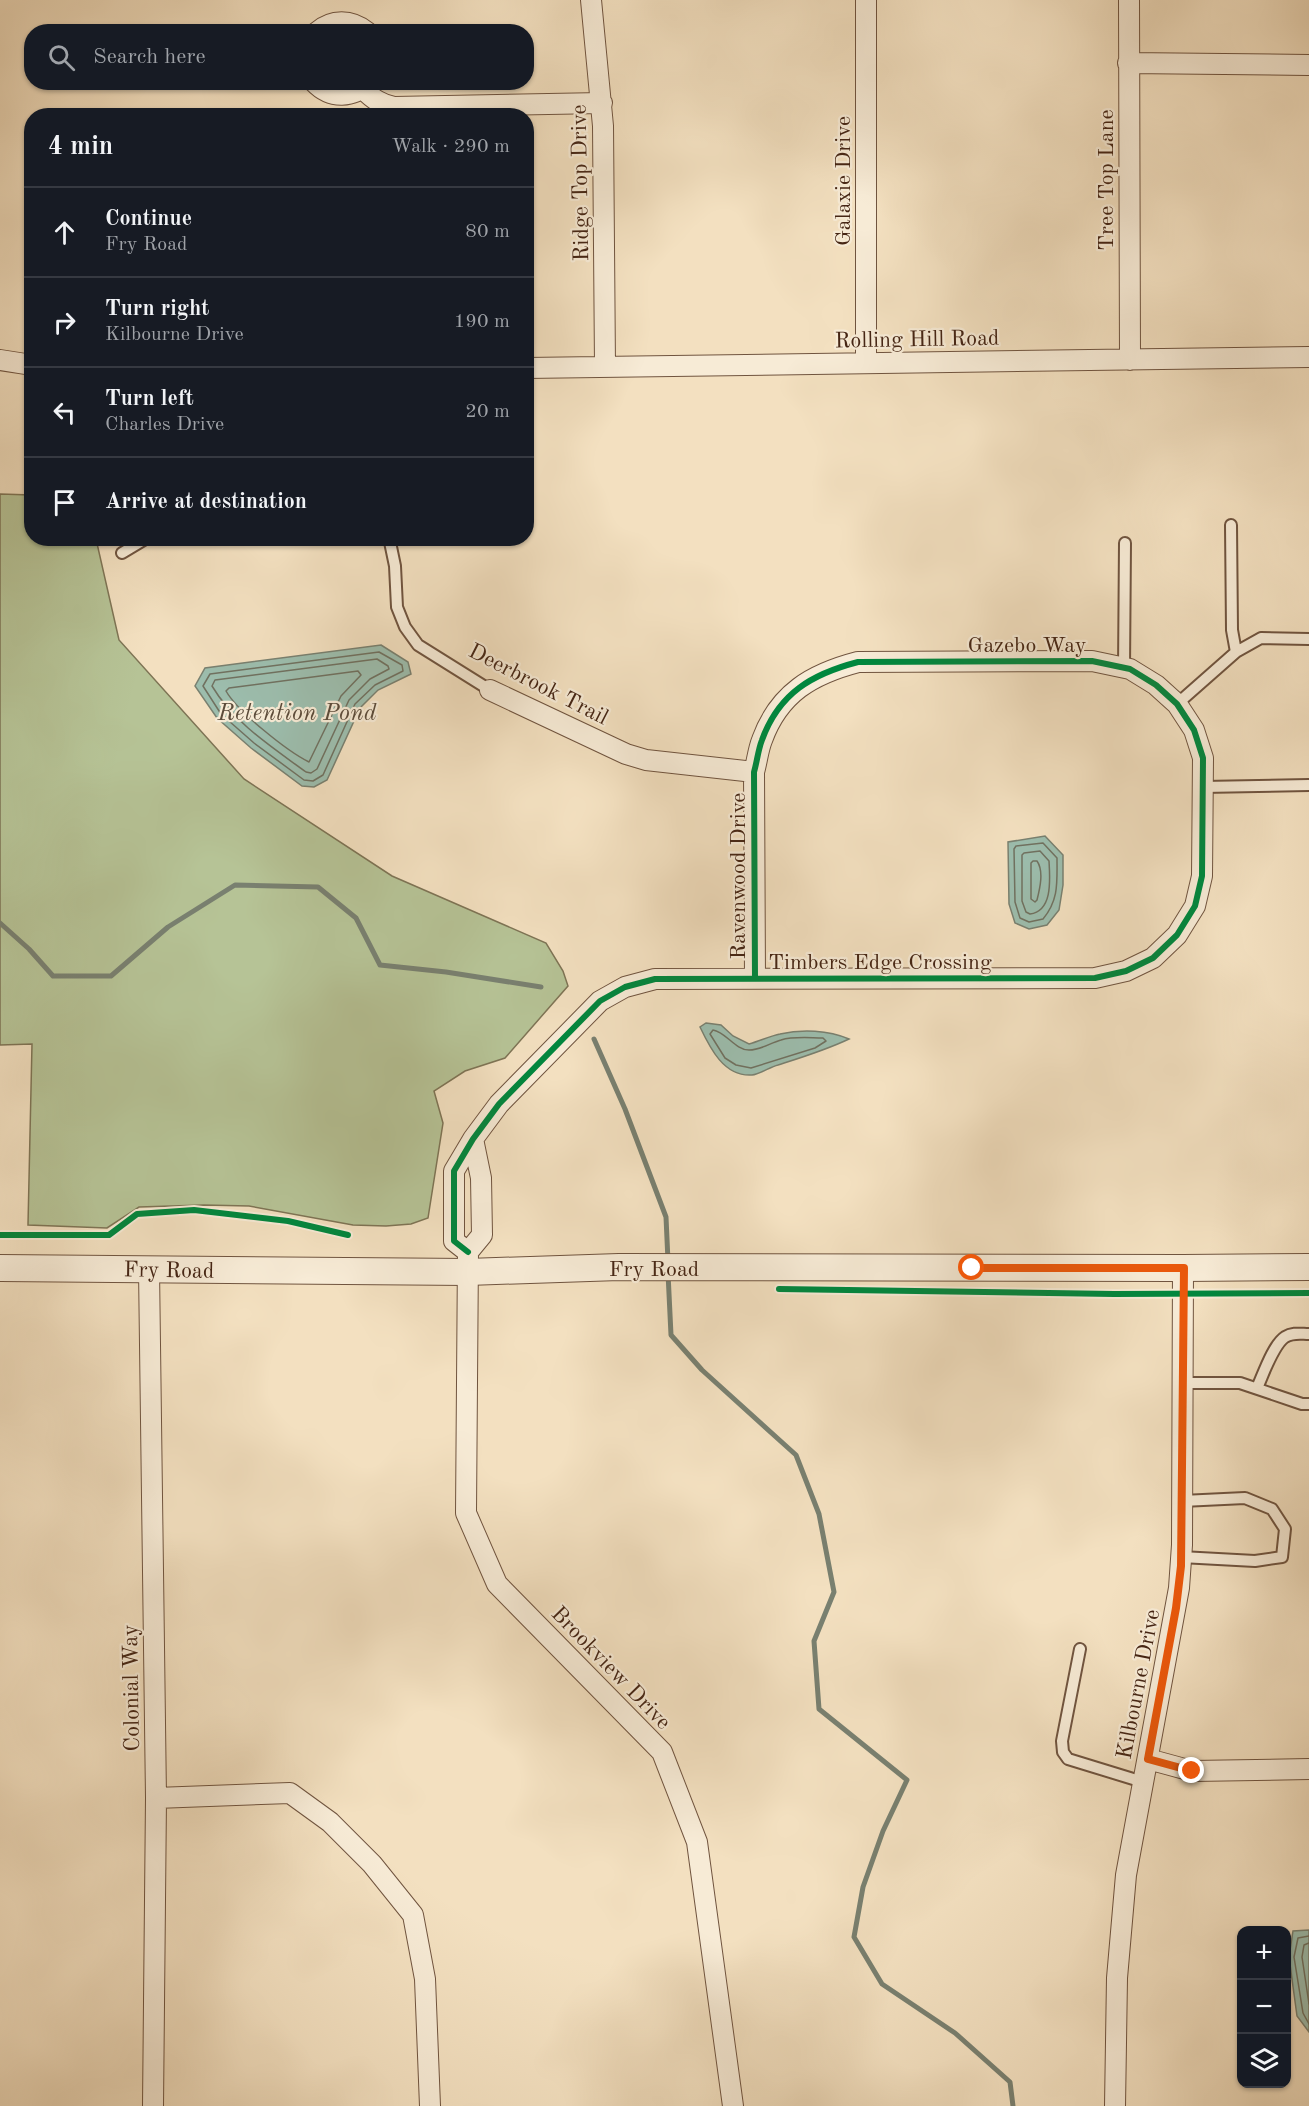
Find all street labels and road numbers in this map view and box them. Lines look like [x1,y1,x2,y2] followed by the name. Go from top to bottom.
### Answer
[569,104,593,262] street label: Ridge Top Drive
[1096,109,1118,251] street label: Tree Top Lane
[833,116,855,246] street label: Galaxie Drive
[834,328,1000,352] street label: Rolling Hill Road
[968,635,1087,657] street label: Gazebo Way
[465,640,612,729] street label: Deerbrook Trail
[728,793,750,959] street label: Ravenwood Drive
[768,952,992,974] street label: Timbers Edge Crossing
[123,1259,215,1283] street label: Fry Road
[609,1259,699,1281] street label: Fry Road
[547,1603,674,1734] street label: Brookview Drive
[1114,1607,1164,1761] street label: Kilbourne Drive
[120,1624,144,1752] street label: Colonial Way

